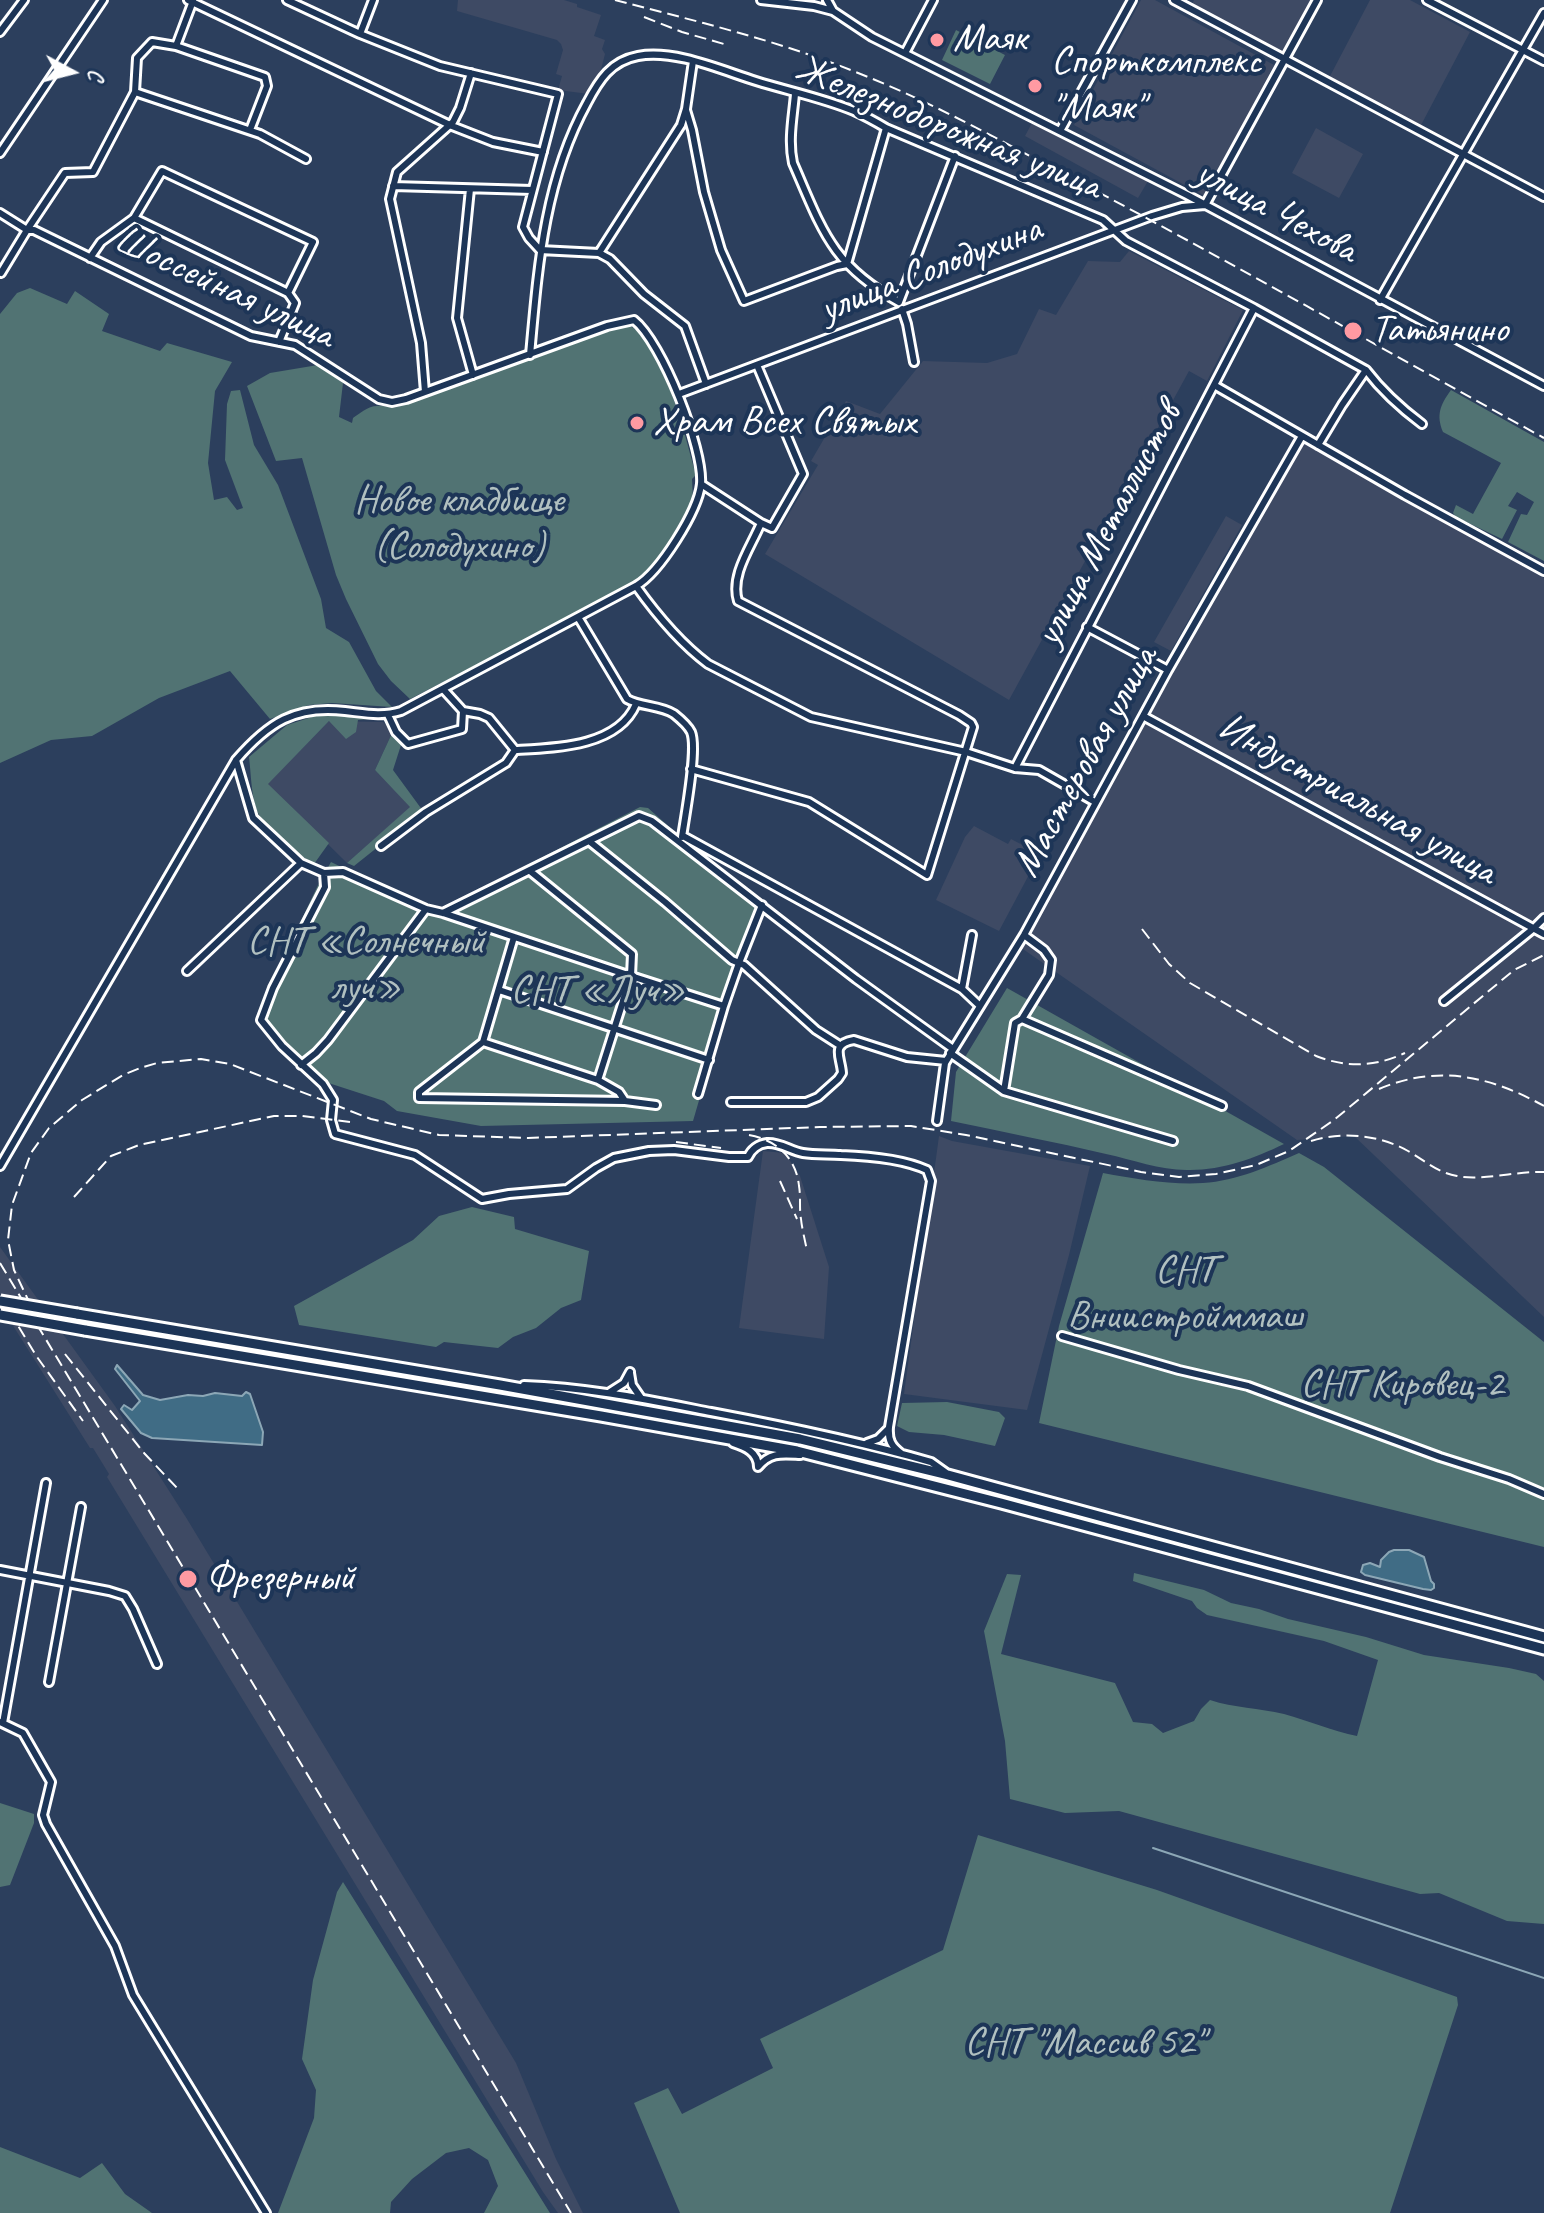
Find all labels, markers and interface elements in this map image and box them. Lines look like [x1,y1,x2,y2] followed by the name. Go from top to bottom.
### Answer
[953,16,1026,64] place label: Маяк
[928,31,946,49] marker: Маяк
[32,32,112,112] north arrow
[1051,39,1261,133] place label: Спорткомплекс "Маяк"
[788,45,1108,211] street label: Железнодорожная улица
[81,68,110,82] text: С
[1026,77,1044,95] marker: Спорткомплекс "Маяк"
[1187,149,1365,275] street label: улица Чехова
[813,206,1049,334] street label: улица Солодухина
[106,216,342,360] street label: Шоссейная улица
[1371,307,1508,355] place label: Татьянино
[1342,320,1364,342] marker: Татьянино
[1025,395,1193,655] street label: улица Металлистов
[653,399,915,447] place label: Храм Всех Святых
[628,414,646,432] marker: Храм Всех Святых
[354,478,564,572] park label: Новое кладбище (Солодухино)
[1003,639,1169,885] street label: Мастеровая улица
[1209,704,1505,896] street label: Индустриальная улица
[247,919,485,1013] park label: СНТ «Солнечный луч»
[510,968,686,1016] park label: СНТ «Луч»
[1067,1248,1303,1342] park label: СНТ Вниистройммаш
[1301,1362,1503,1410] park label: СНТ Кировец-2
[206,1555,355,1603] place label: Фрезерный
[177,1568,199,1590] marker: Фрезерный
[965,2020,1203,2068] park label: СНТ "Массив 52"

